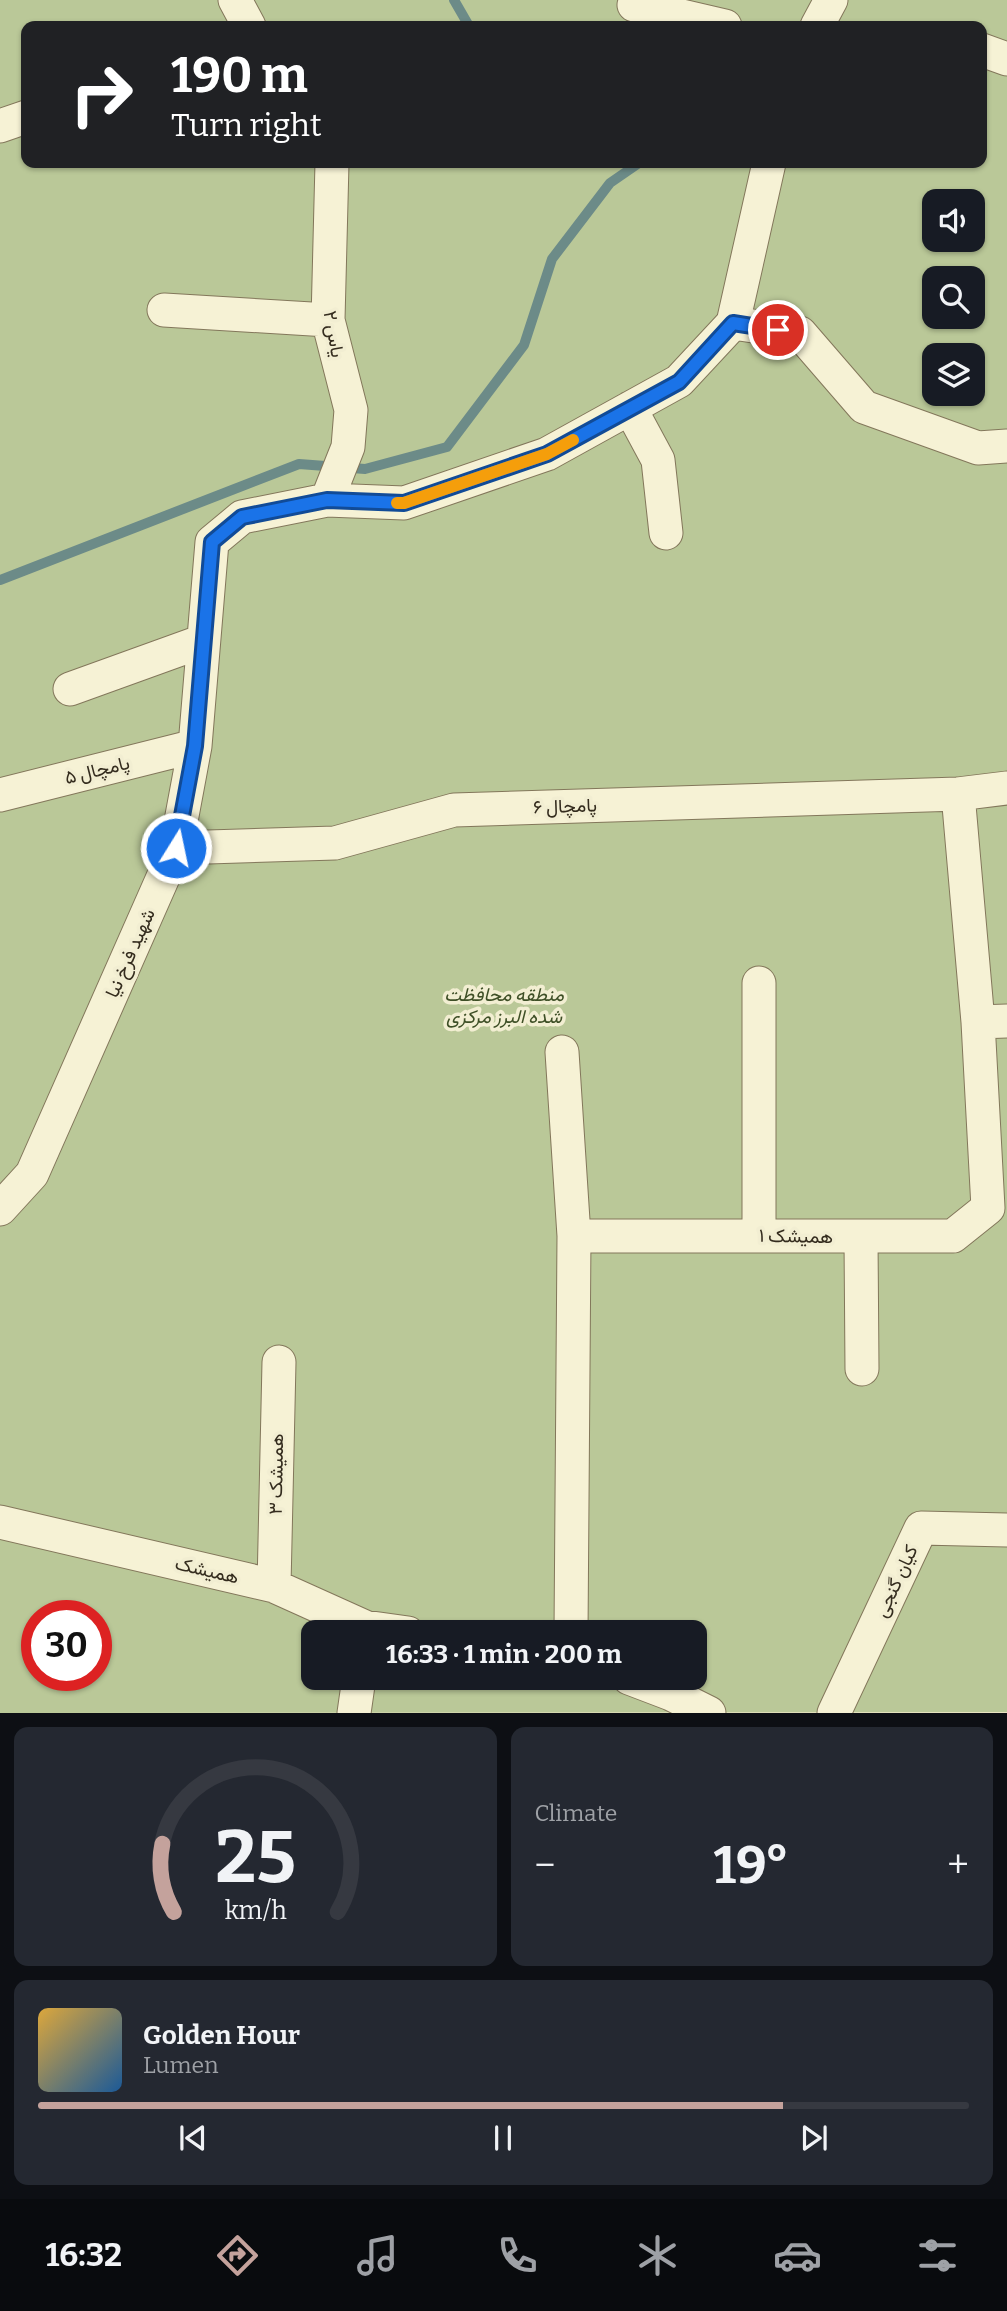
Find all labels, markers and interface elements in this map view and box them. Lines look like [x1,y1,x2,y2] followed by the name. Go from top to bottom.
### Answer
[171,46,308,105] text: 190 m
[56,49,147,140] icon: right
[171,106,322,144] text: Turn right
[922,189,985,406] map controls
[922,189,985,252] button: sound
[922,266,985,329] button: search
[748,300,808,360] pin
[319,309,349,359] street label: یاس ۲
[759,311,797,349] icon: arrive
[922,343,985,406] button: layers
[62,751,132,791] street label: پامچال ۵
[533,793,598,821] street label: پامچال ۶
[139,811,213,885] position arrow
[100,905,161,1002] street label: شهید فرخ نیا
[444,983,565,1028] park label: منطقه محافظت شده البرز مرکزی
[759,1224,833,1248] street label: همیشک ۱
[264,1433,288,1515] street label: همیشک ۳
[869,1541,923,1621] street label: کیان گنجی
[173,1551,241,1589] street label: همیشک
[21,1600,112,1691] speed limit sign: 30
[386,1639,622,1670] text: 16:33 · 1 min · 200 m
[535,1799,617,1827] text: Climate
[215,1815,296,1902] text: 25
[714,1834,789,1897] text: 19°
[535,1842,555,1888] text: −
[947,1842,969,1888] text: +
[224,1896,287,1926] text: km/h
[143,2020,300,2051] text: Golden Hour
[143,2051,219,2079] text: Lumen
[174,2119,212,2157] icon: previous
[484,2119,522,2157] icon: pause
[795,2119,833,2157] icon: next
[213,2231,262,2280] icon: directions
[353,2231,402,2280] icon: music
[493,2231,542,2280] icon: phone
[633,2231,682,2280] icon: climate
[773,2231,822,2280] icon: car
[913,2231,962,2280] icon: filters
[45,2236,122,2274] text: 16:32

